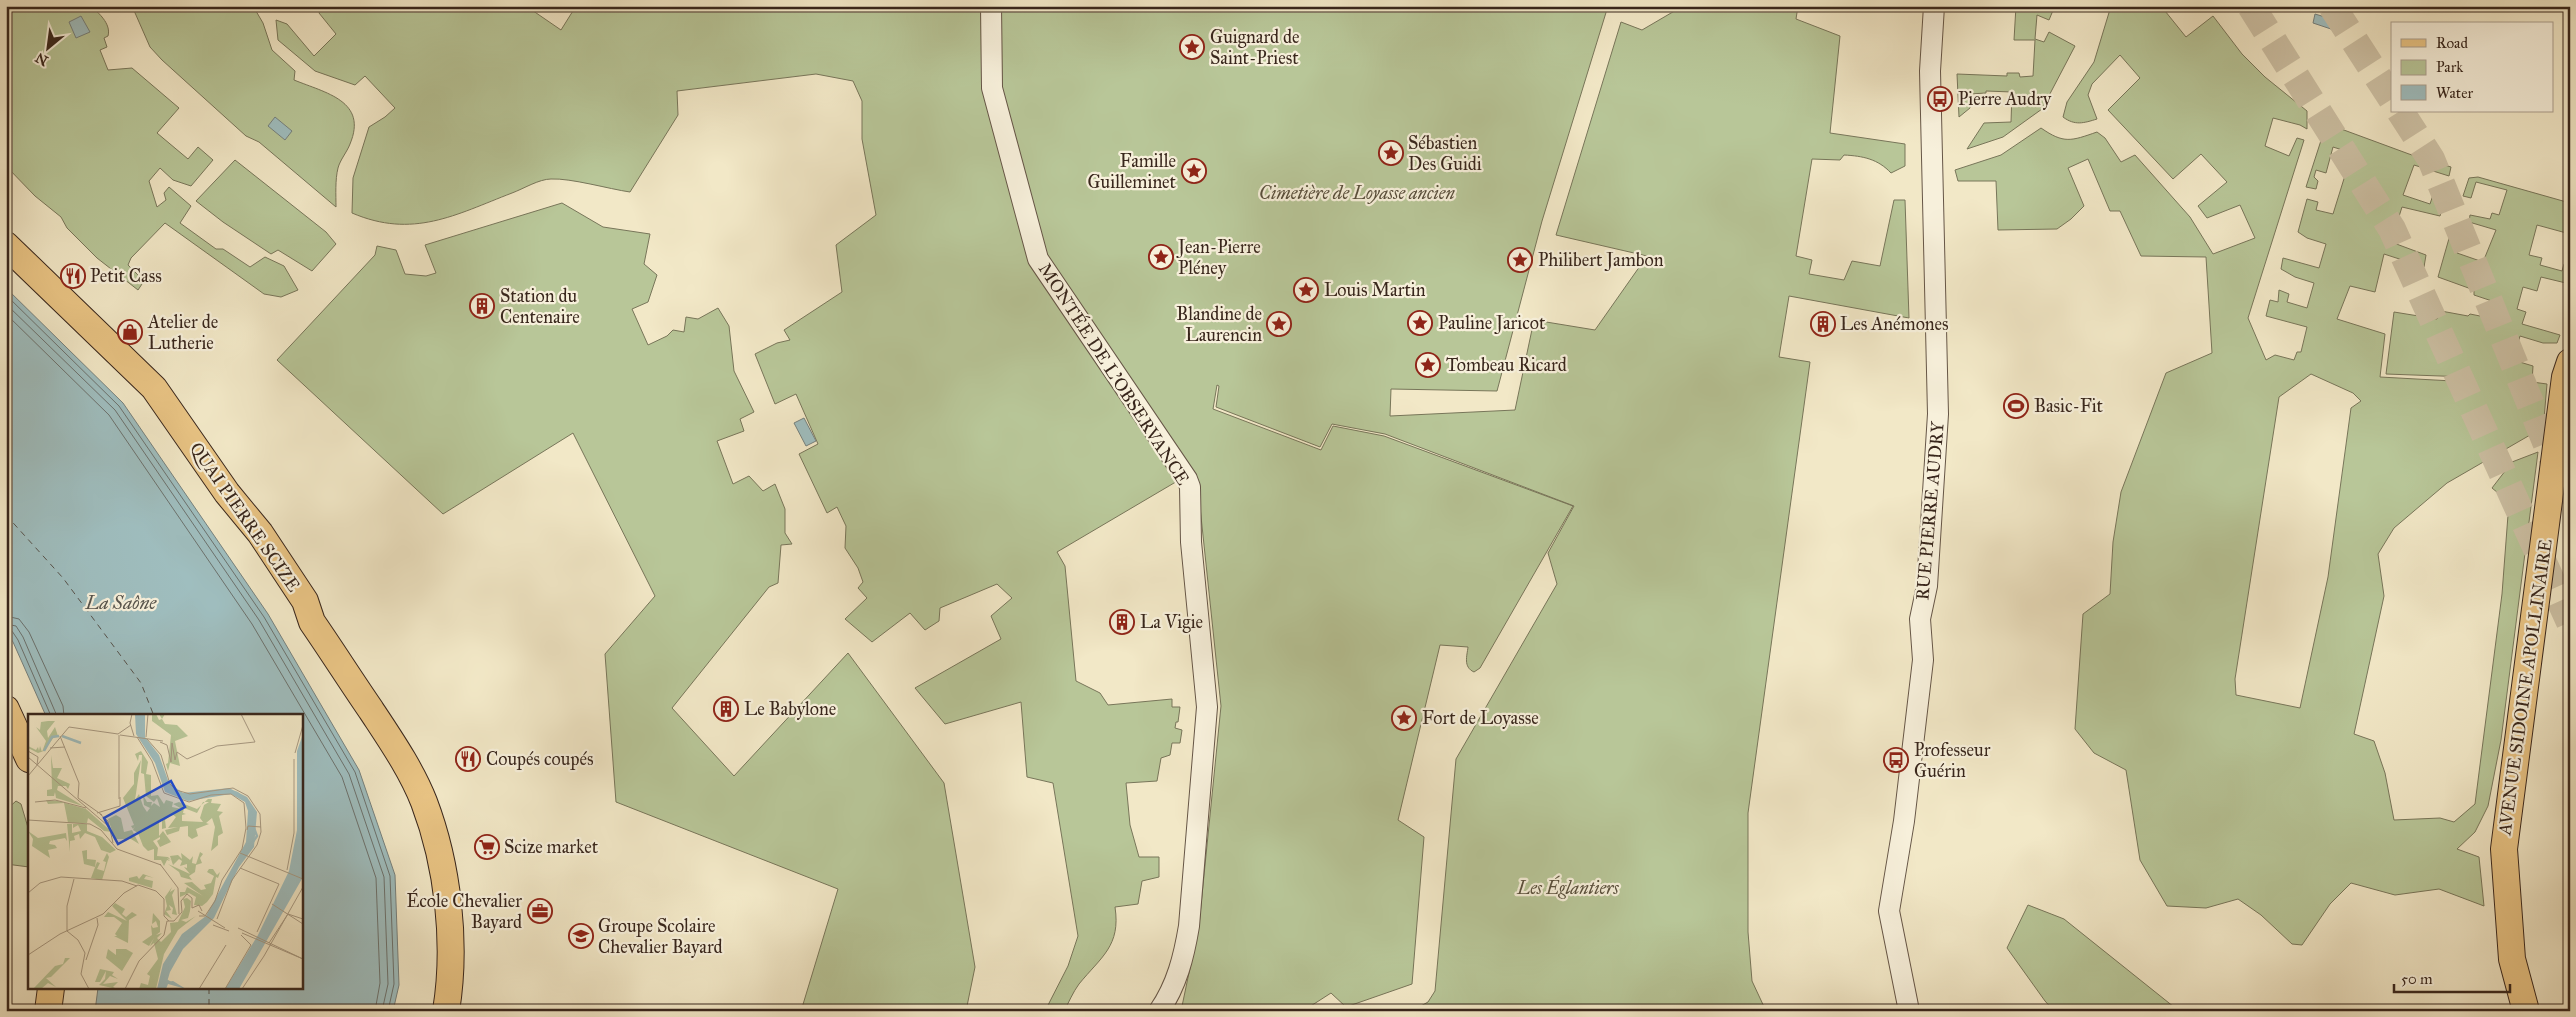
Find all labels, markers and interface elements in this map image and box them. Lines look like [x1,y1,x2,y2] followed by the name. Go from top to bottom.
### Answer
[22,22,72,72] north arrow
[2391,22,2554,112] legend
[1210,26,1300,69] place label: Guignard de Saint-Priest
[1179,34,1205,60] place icon: Guignard de Saint-Priest
[2436,34,2468,52] text: Road
[33,49,51,69] text: N
[2436,58,2463,76] text: Park
[2436,84,2473,102] text: Water
[1927,86,1953,112] bus stop icon: Pierre Audry
[1958,88,2052,110] place label: Pierre Audry
[1408,132,1482,175] place label: Sébastien Des Guidi
[1378,140,1404,166] place icon: Sébastien Des Guidi
[1087,150,1177,193] place label: Famille Guilleminet
[1181,158,1207,184] place icon: Famille Guilleminet
[1259,182,1456,204] park label: Cimetière de Loyasse ancien
[1176,236,1261,279] place label: Jean-Pierre Pléney
[1148,244,1174,270] place icon: Jean-Pierre Pléney
[1507,247,1533,273] place icon: Philibert Jambon
[1538,249,1664,272] place label: Philibert Jambon
[1034,258,1196,489] street label: MONTÉE DE L'OBSERVANCE
[60,263,86,289] restaurant icon: Petit Cass
[90,265,162,287] place label: Petit Cass
[1293,277,1319,303] place icon: Louis Martin
[1324,279,1426,301] place label: Louis Martin
[500,285,580,328] place label: Station du Centenaire
[469,293,495,319] building icon: Station du Centenaire
[1176,303,1262,346] place label: Blandine de Laurencin
[1407,310,1433,336] place icon: Pauline Jaricot
[147,311,218,354] place label: Atelier de Lutherie
[1266,311,1292,337] place icon: Blandine de Laurencin
[1810,311,1836,337] building icon: Les Anémones
[1438,312,1546,335] place label: Pauline Jaricot
[1840,313,1949,335] place label: Les Anémones
[117,319,143,345] shop icon: Atelier de Lutherie
[1415,352,1441,378] place icon: Tombeau Ricard
[1446,354,1567,376] place label: Tombeau Ricard
[2003,393,2029,419] sports icon: Basic-Fit
[2034,395,2104,417] place label: Basic-Fit
[1911,420,1949,601] street label: RUE PIERRE AUDRY
[185,438,305,596] street label: QUAI PIERRE SCIZE
[2493,537,2557,837] street label: AVENUE SIDOINE APOLLINAIRE
[85,591,157,614] water label: La Saône
[1109,609,1135,635] building icon: La Vigie
[1140,611,1203,634] place label: La Vigie
[713,696,739,722] building icon: Le Babylone
[744,698,836,720] place label: Le Babylone
[1391,705,1417,731] place icon: Fort de Loyasse
[1422,707,1539,729] place label: Fort de Loyasse
[28,714,302,990] inset map
[1914,739,1991,782] place label: Professeur Guérin
[455,746,481,772] restaurant icon: Coupés coupés
[1883,747,1909,773] bus stop icon: Professeur Guérin
[486,748,593,770] place label: Coupés coupés
[474,834,500,860] supermarket icon: Scize market
[504,836,599,858] place label: Scize market
[1516,875,1620,899] park label: Les Églantiers
[406,888,522,933] place label: École Chevalier Bayard
[527,898,553,924] office icon: École Chevalier Bayard
[598,915,723,958] place label: Groupe Scolaire Chevalier Bayard
[568,923,594,949] school or university icon: Groupe Scolaire Chevalier Bayard
[2394,962,2510,994] scale bar
[2401,970,2433,988] text: 50 m

